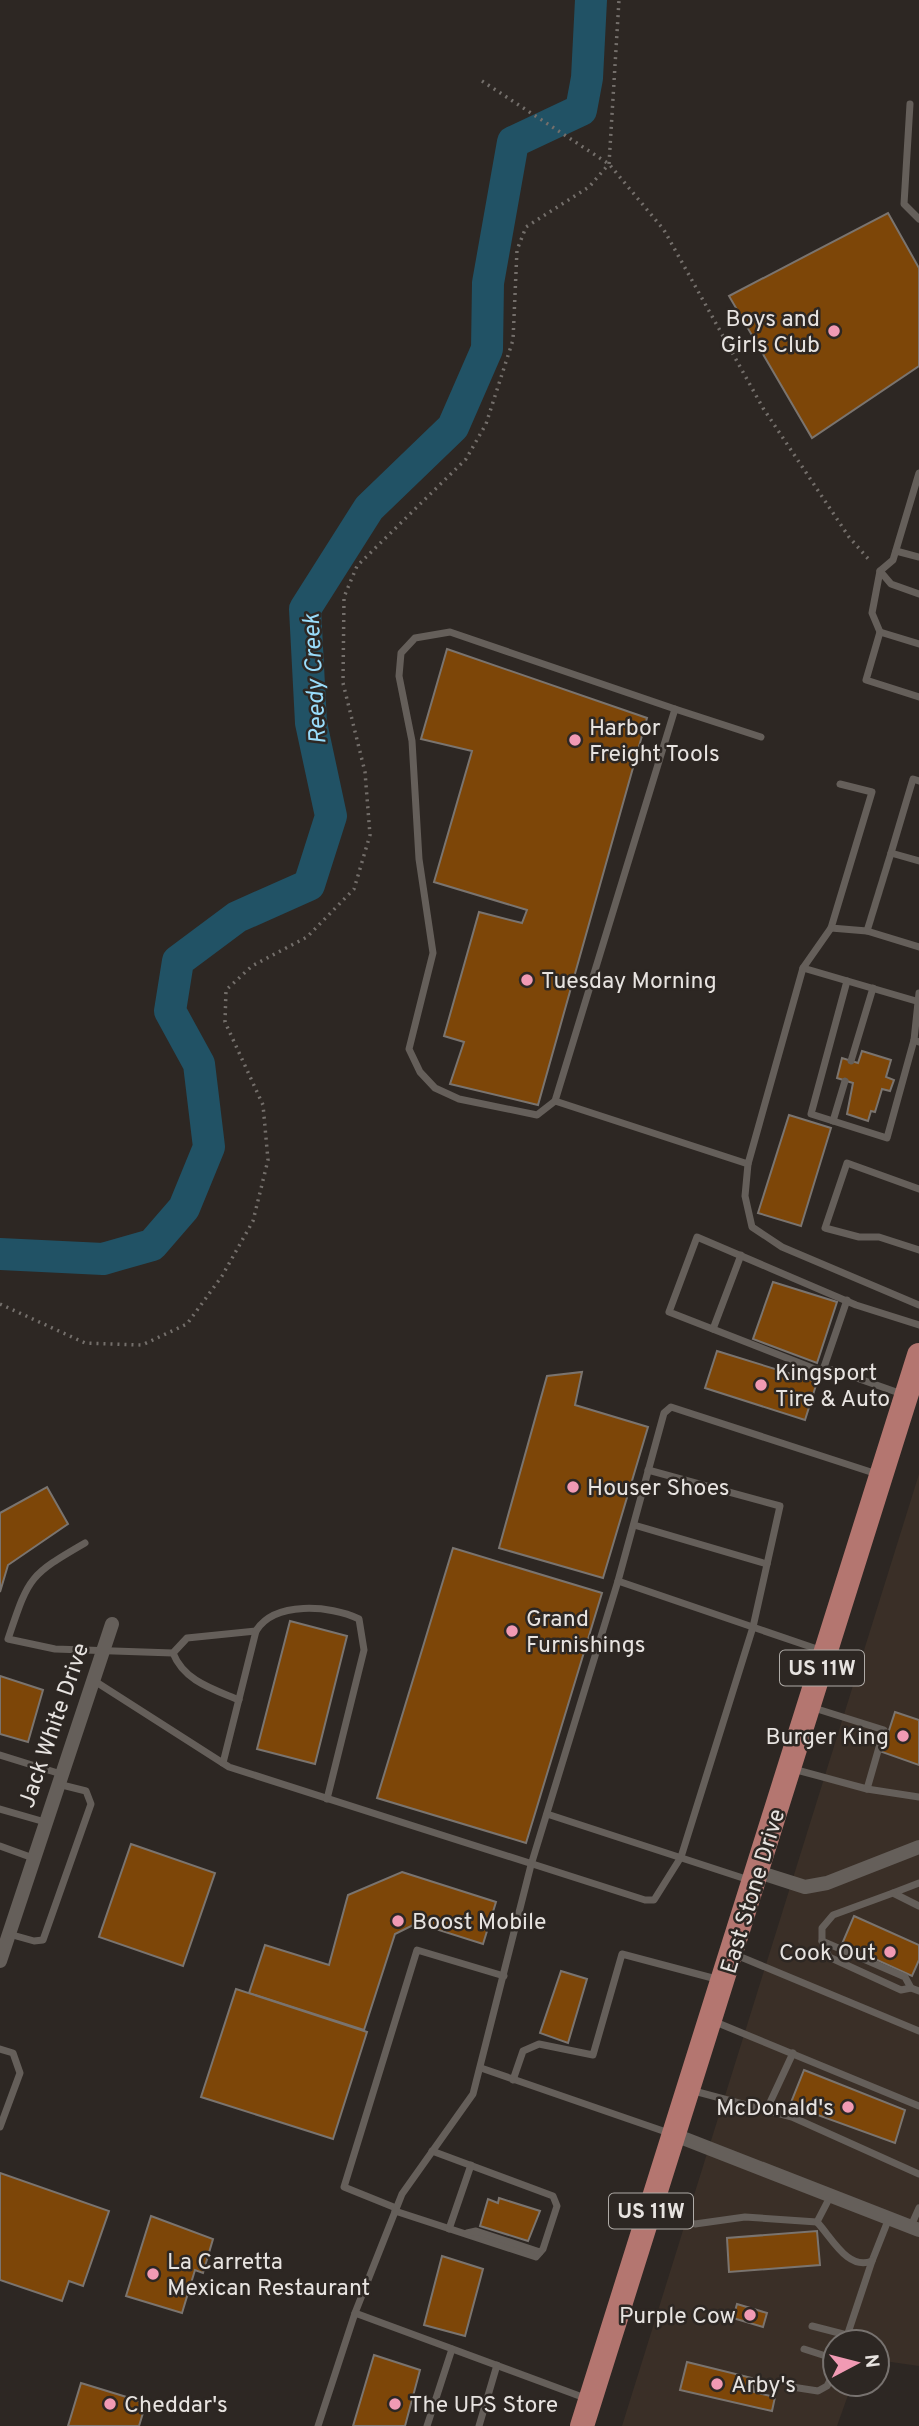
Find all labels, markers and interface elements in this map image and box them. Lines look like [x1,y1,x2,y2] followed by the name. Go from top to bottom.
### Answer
[721,306,820,361] place label: Boys and Girls Club
[826,323,842,339] marker: Boys and Girls Club
[298,612,334,745] water label: Reedy Creek
[589,715,720,770] place label: Harbor Freight Tools
[567,732,583,748] marker: Harbor Freight Tools
[541,968,717,997] place label: Tuesday Morning
[519,972,535,988] marker: Tuesday Morning
[775,1360,890,1415] place label: Kingsport Tire & Auto
[753,1377,769,1393] marker: Kingsport Tire & Auto
[587,1475,730,1504] place label: Houser Shoes
[565,1479,581,1495] marker: Houser Shoes
[526,1606,645,1661] place label: Grand Furnishings
[504,1623,520,1639] marker: Grand Furnishings
[14,1640,97,1812] street label: Jack White Drive
[780,1650,864,1686] road number: US 11W
[765,1724,889,1753] place label: Burger King
[895,1728,911,1744] marker: Burger King
[716,1806,793,1978] street label: East Stone Drive
[412,1909,546,1938] place label: Boost Mobile
[390,1913,406,1929] marker: Boost Mobile
[779,1940,876,1969] place label: Cook Out
[882,1944,898,1960] marker: Cook Out
[716,2095,834,2124] place label: McDonald's
[840,2099,856,2115] marker: McDonald's
[609,2194,693,2228] road number: US 11W
[167,2249,370,2304] place label: La Carretta Mexican Restaurant
[145,2266,161,2282] marker: La Carretta Mexican Restaurant
[619,2303,736,2332] place label: Purple Cow
[742,2307,758,2323] marker: Purple Cow
[821,2328,891,2398] north arrow
[858,2353,884,2369] text: N
[731,2372,796,2401] place label: Arby's
[709,2376,725,2392] marker: Arby's
[124,2392,228,2421] place label: Cheddar's
[409,2392,558,2421] place label: The UPS Store
[102,2396,118,2412] marker: Cheddar's
[387,2396,403,2412] marker: The UPS Store

